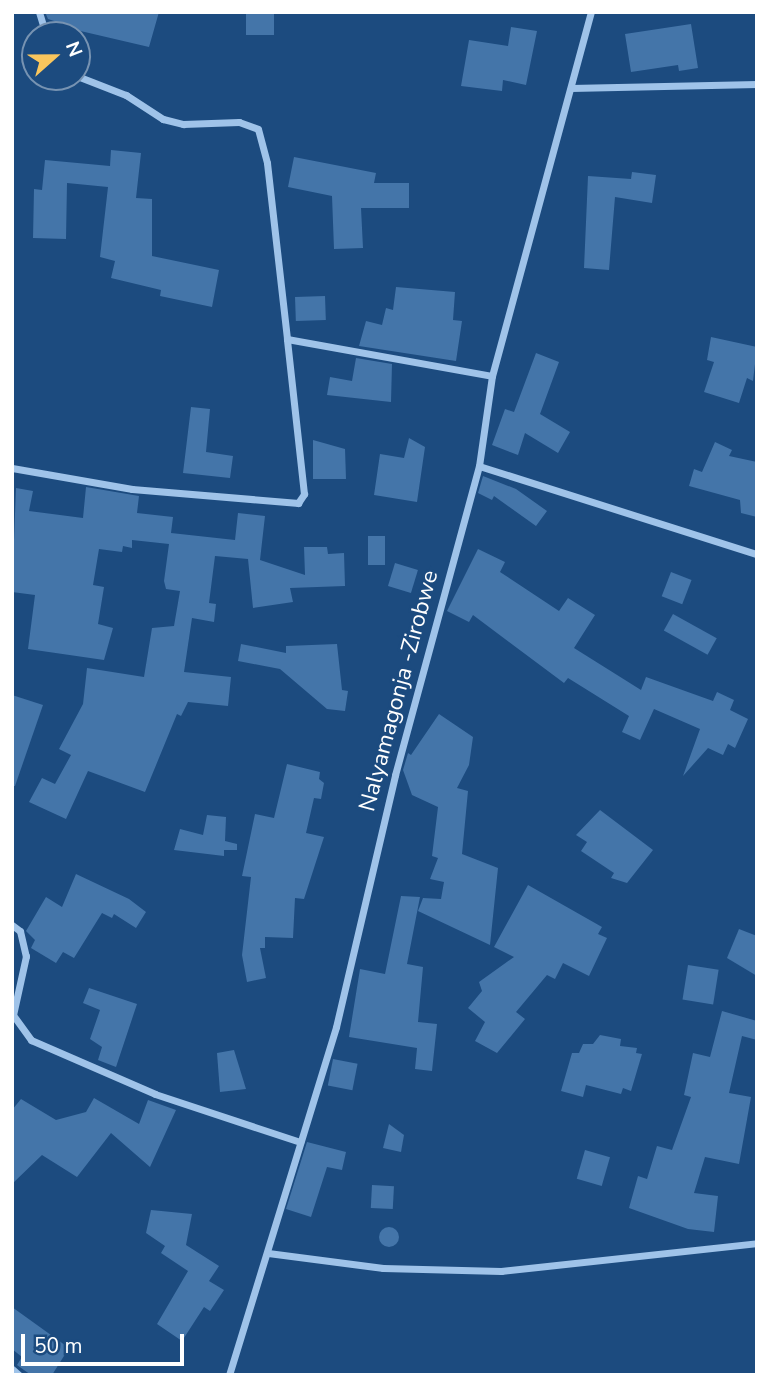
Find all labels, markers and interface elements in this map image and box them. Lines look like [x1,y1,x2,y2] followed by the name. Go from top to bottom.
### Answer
[21,21,91,91] north arrow
[59,38,88,60] text: N
[354,567,444,815] street label: Nalyamagonja -Zirobwe
[24,1320,187,1364] scale bar
[34,1332,83,1360] text: 50 m

